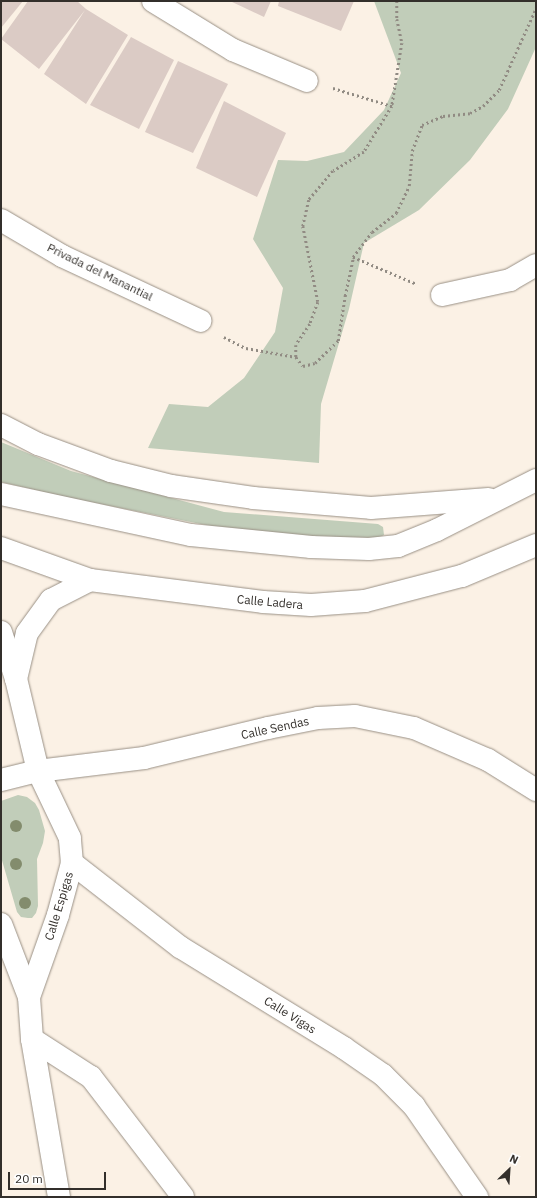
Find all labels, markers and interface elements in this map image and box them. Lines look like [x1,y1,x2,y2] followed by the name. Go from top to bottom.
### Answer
[45,240,155,304] street label: Privada del Manantial
[236,592,304,612] street label: Calle Ladera
[240,714,310,742] street label: Calle Sendas
[42,870,76,942] street label: Calle Espigas
[261,993,319,1037] street label: Calle Vigas
[489,1150,529,1190] north arrow
[508,1151,521,1167] text: N
[10,1164,108,1190] scale bar
[15,1171,43,1186] text: 20 m

